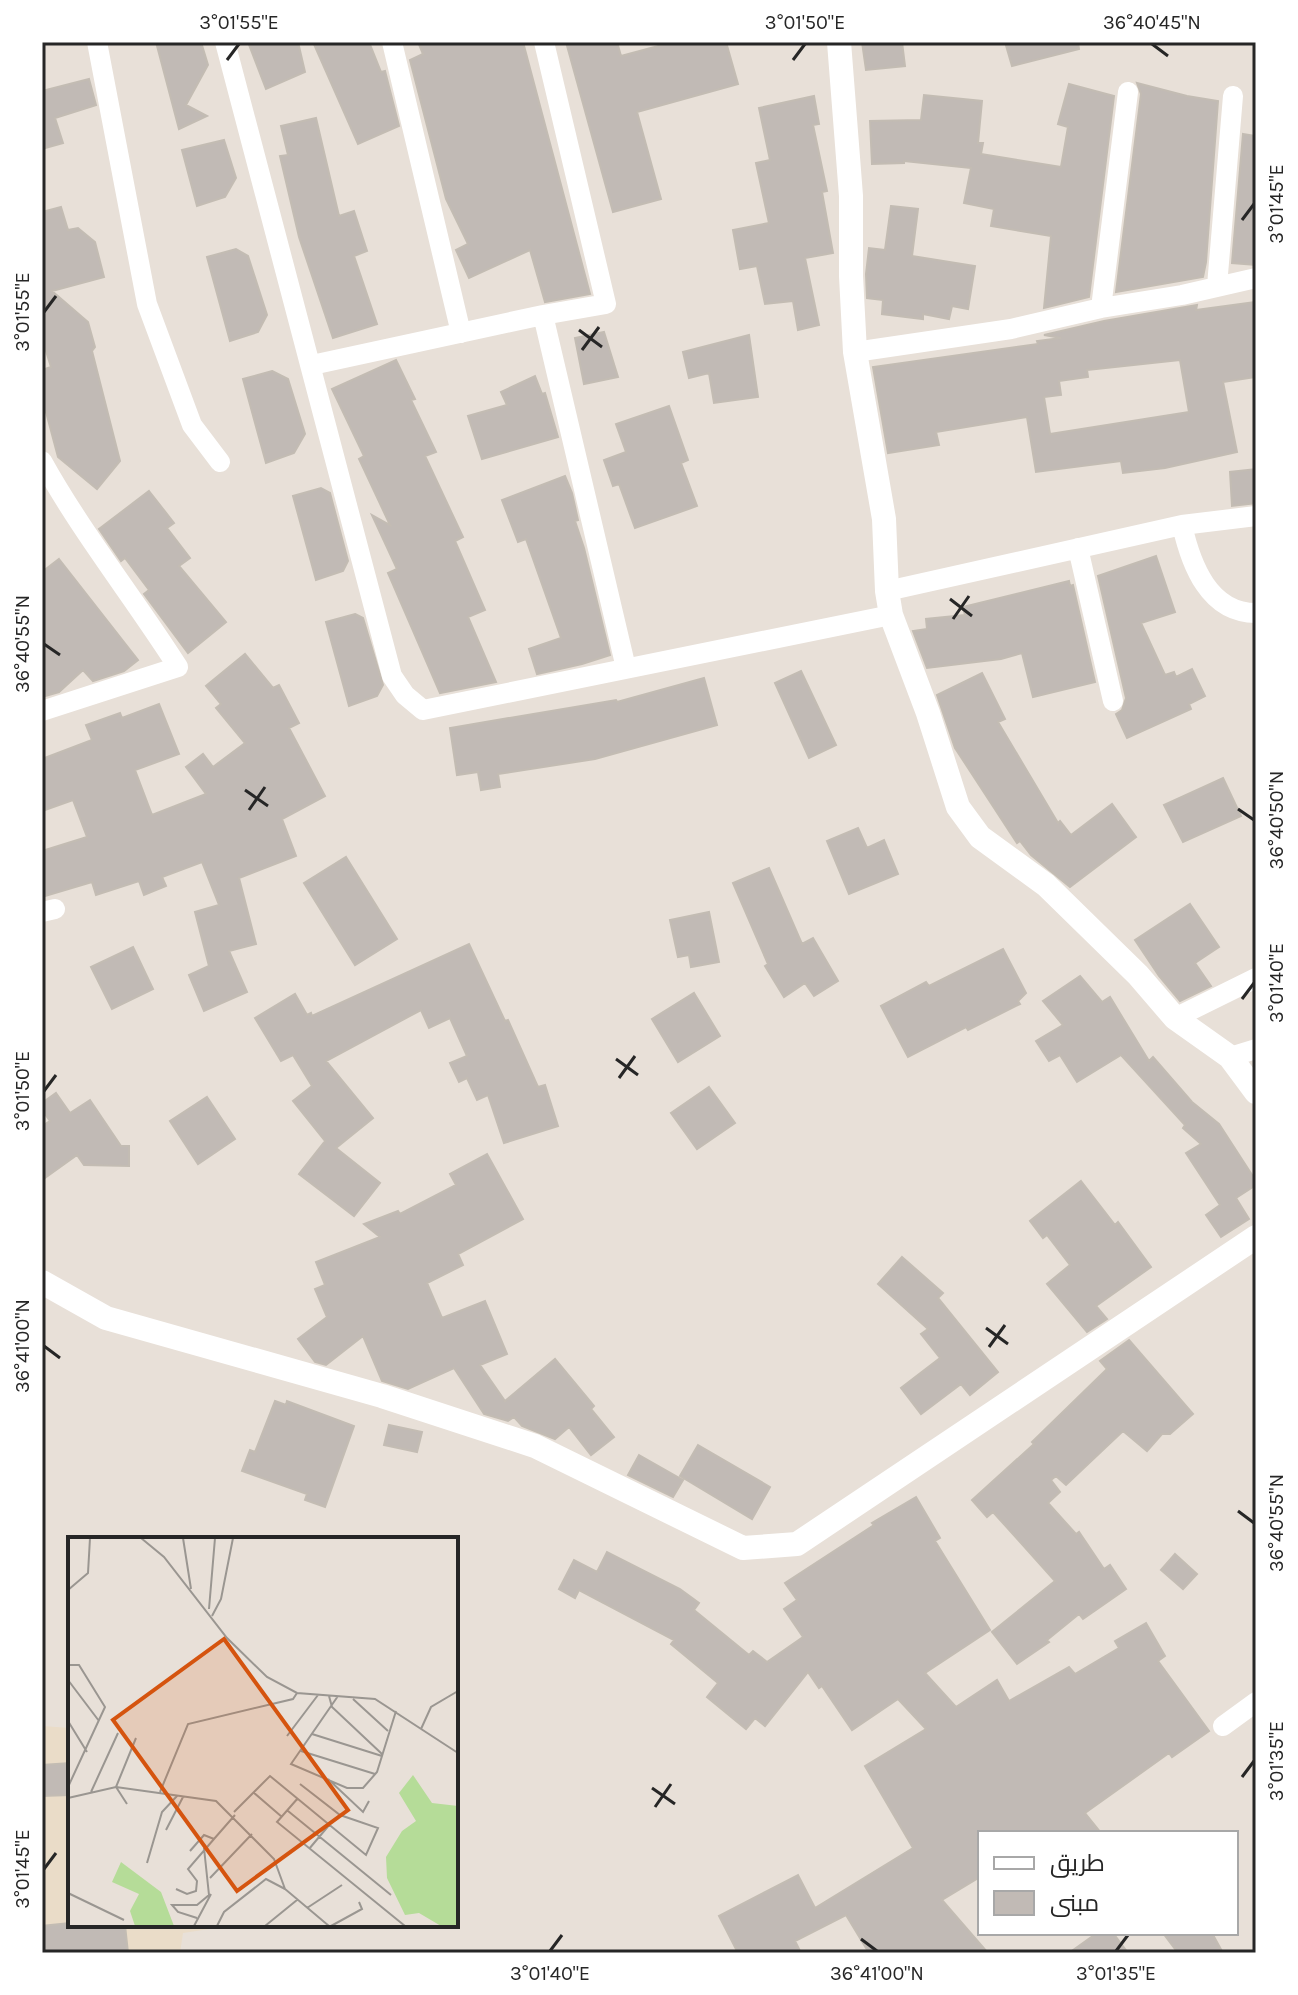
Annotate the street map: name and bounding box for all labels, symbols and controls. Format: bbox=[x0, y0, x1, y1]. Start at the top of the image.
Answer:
text: 3°01'55"E bbox=[199, 11, 279, 34]
text: 3°01'50"E bbox=[765, 11, 845, 34]
text: 36°40'45"N bbox=[1103, 11, 1201, 34]
text: 3°01'45"E bbox=[1265, 164, 1288, 244]
text: 3°01'55"E bbox=[11, 272, 34, 352]
text: 36°40'55"N bbox=[11, 595, 34, 693]
text: 36°40'50"N bbox=[1265, 771, 1288, 869]
text: 3°01'40"E bbox=[1265, 943, 1288, 1023]
text: 3°01'50"E bbox=[11, 1051, 34, 1131]
text: 36°41'00"N bbox=[11, 1299, 34, 1393]
text: 36°40'55"N bbox=[1265, 1474, 1288, 1572]
inset map bbox=[68, 1537, 458, 1927]
text: 3°01'35"E bbox=[1265, 1721, 1288, 1801]
text: 3°01'45"E bbox=[11, 1829, 34, 1909]
legend bbox=[978, 1831, 1238, 1935]
text: طريق bbox=[1050, 1849, 1105, 1878]
text: مبنى bbox=[1050, 1889, 1099, 1917]
text: 3°01'40"E bbox=[510, 1962, 590, 1985]
text: 36°41'00"N bbox=[830, 1962, 924, 1985]
text: 3°01'35"E bbox=[1076, 1962, 1156, 1985]

